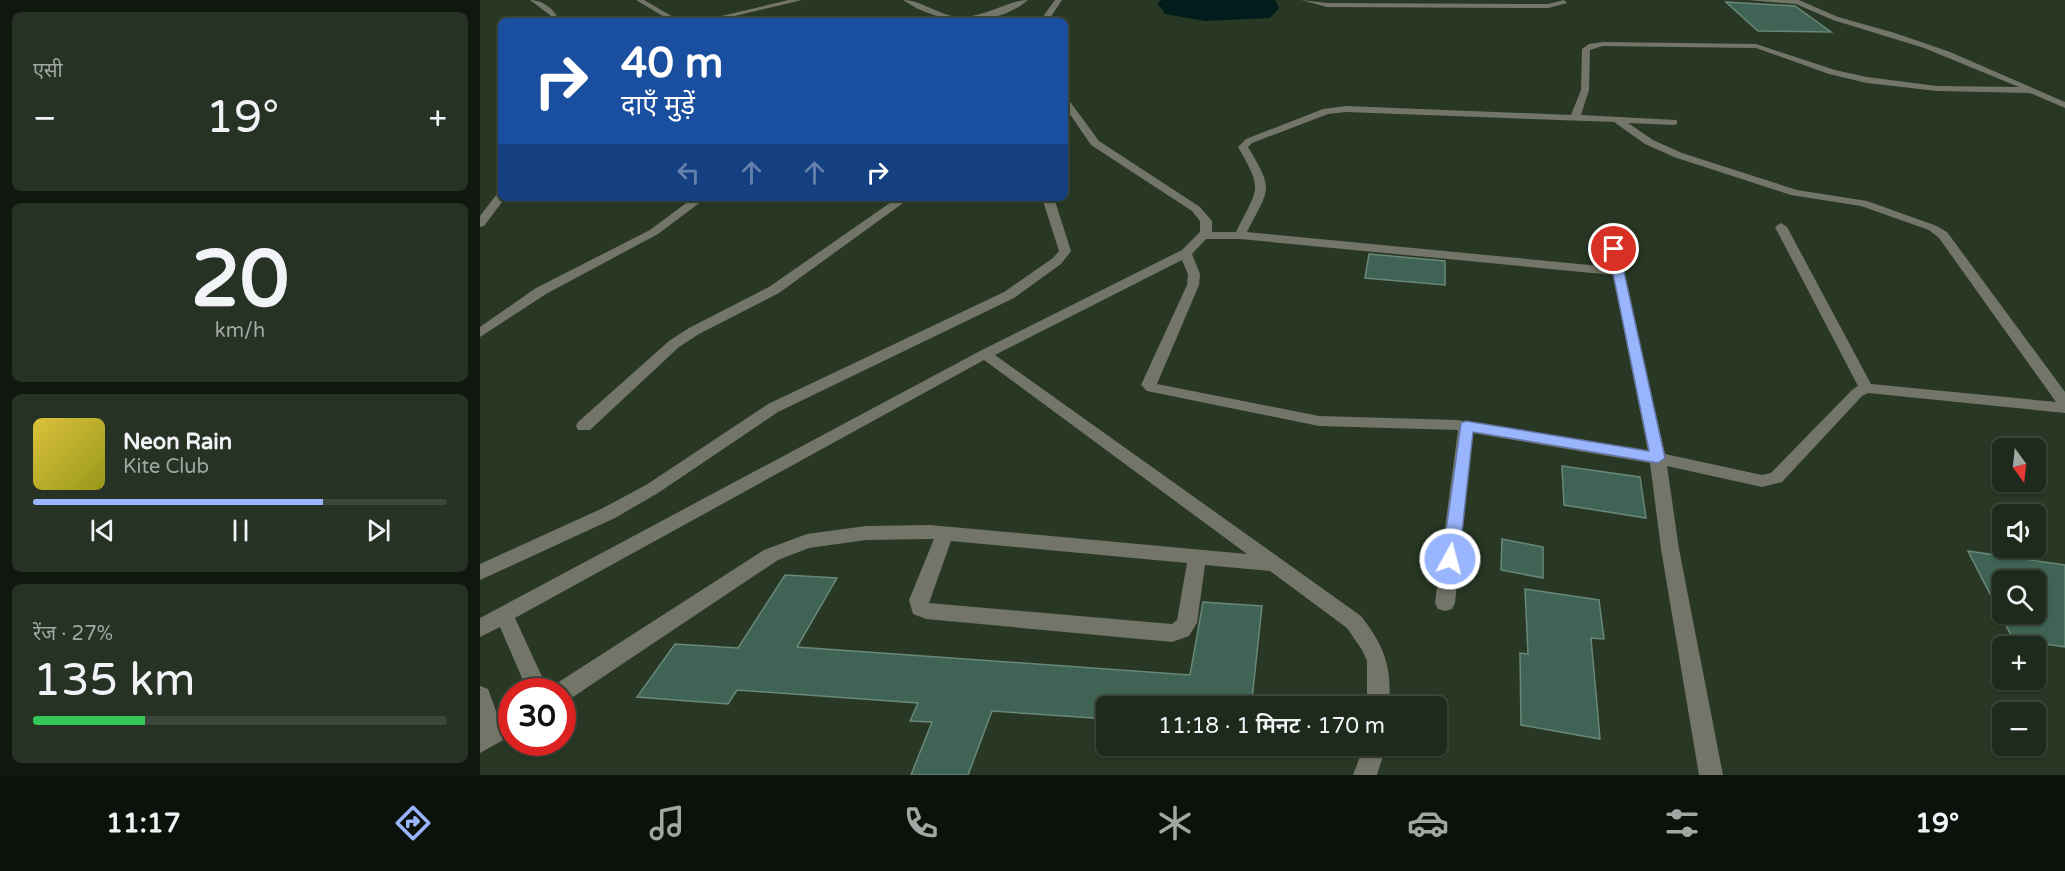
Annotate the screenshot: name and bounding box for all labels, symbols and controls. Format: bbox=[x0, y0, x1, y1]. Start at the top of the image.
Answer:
text: 40 m bbox=[621, 38, 723, 89]
icon: right bbox=[522, 42, 600, 120]
text: एसी bbox=[33, 59, 63, 83]
text: दाएँ मुड़ें bbox=[621, 89, 695, 122]
text: 19° bbox=[206, 91, 279, 145]
text: − bbox=[33, 99, 57, 138]
text: + bbox=[428, 99, 447, 138]
icon: left bbox=[672, 156, 705, 189]
icon: ahead bbox=[735, 156, 768, 189]
icon: ahead bbox=[798, 156, 831, 189]
icon: right bbox=[861, 156, 894, 189]
pin bbox=[1588, 223, 1639, 274]
icon: arrive bbox=[1597, 232, 1630, 265]
text: 20 bbox=[191, 233, 289, 327]
text: km/h bbox=[215, 319, 265, 343]
text: Neon Rain bbox=[123, 429, 232, 455]
north arrow bbox=[1992, 438, 2046, 492]
map controls bbox=[1992, 438, 2046, 756]
text: Kite Club bbox=[123, 455, 209, 479]
button: sound bbox=[1992, 504, 2046, 558]
icon: previous bbox=[86, 514, 119, 547]
icon: pause bbox=[224, 514, 257, 547]
icon: next bbox=[362, 514, 395, 547]
position arrow bbox=[1418, 527, 1482, 591]
button: search bbox=[1992, 570, 2046, 624]
text: रेंज · 27% bbox=[33, 622, 113, 646]
button: + bbox=[1992, 636, 2046, 690]
text: 135 km bbox=[33, 654, 195, 708]
speed limit sign: 30 bbox=[498, 678, 576, 756]
button: − bbox=[1992, 702, 2046, 756]
text: 11:18 · 1 मिनट · 170 m bbox=[1158, 713, 1385, 739]
icon: directions bbox=[392, 802, 434, 844]
icon: music bbox=[646, 802, 688, 844]
icon: phone bbox=[900, 802, 942, 844]
icon: climate bbox=[1154, 802, 1196, 844]
icon: car bbox=[1407, 802, 1449, 844]
icon: filters bbox=[1661, 802, 1703, 844]
text: 11:17 bbox=[106, 807, 181, 840]
text: 19° bbox=[1915, 807, 1959, 840]

